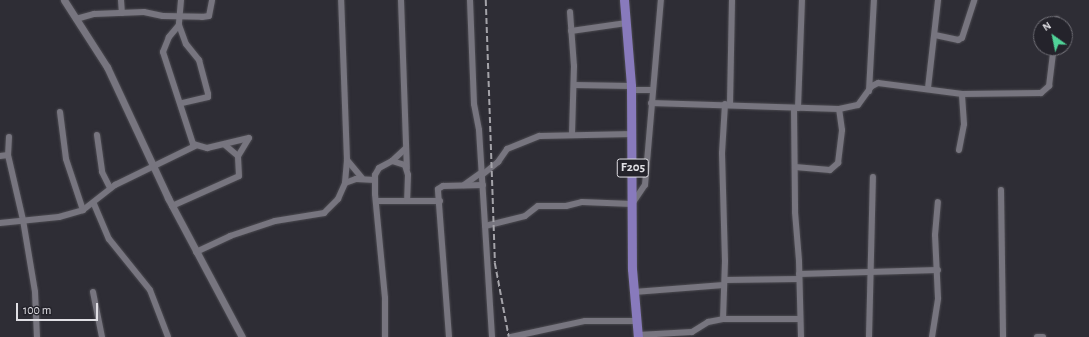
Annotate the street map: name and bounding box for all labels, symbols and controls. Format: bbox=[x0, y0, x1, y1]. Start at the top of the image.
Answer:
north arrow bbox=[1033, 16, 1073, 56]
text: N bbox=[1041, 20, 1053, 33]
road number: F205 bbox=[616, 157, 650, 179]
scale bar bbox=[18, 295, 100, 321]
text: 100 m bbox=[23, 304, 51, 316]

